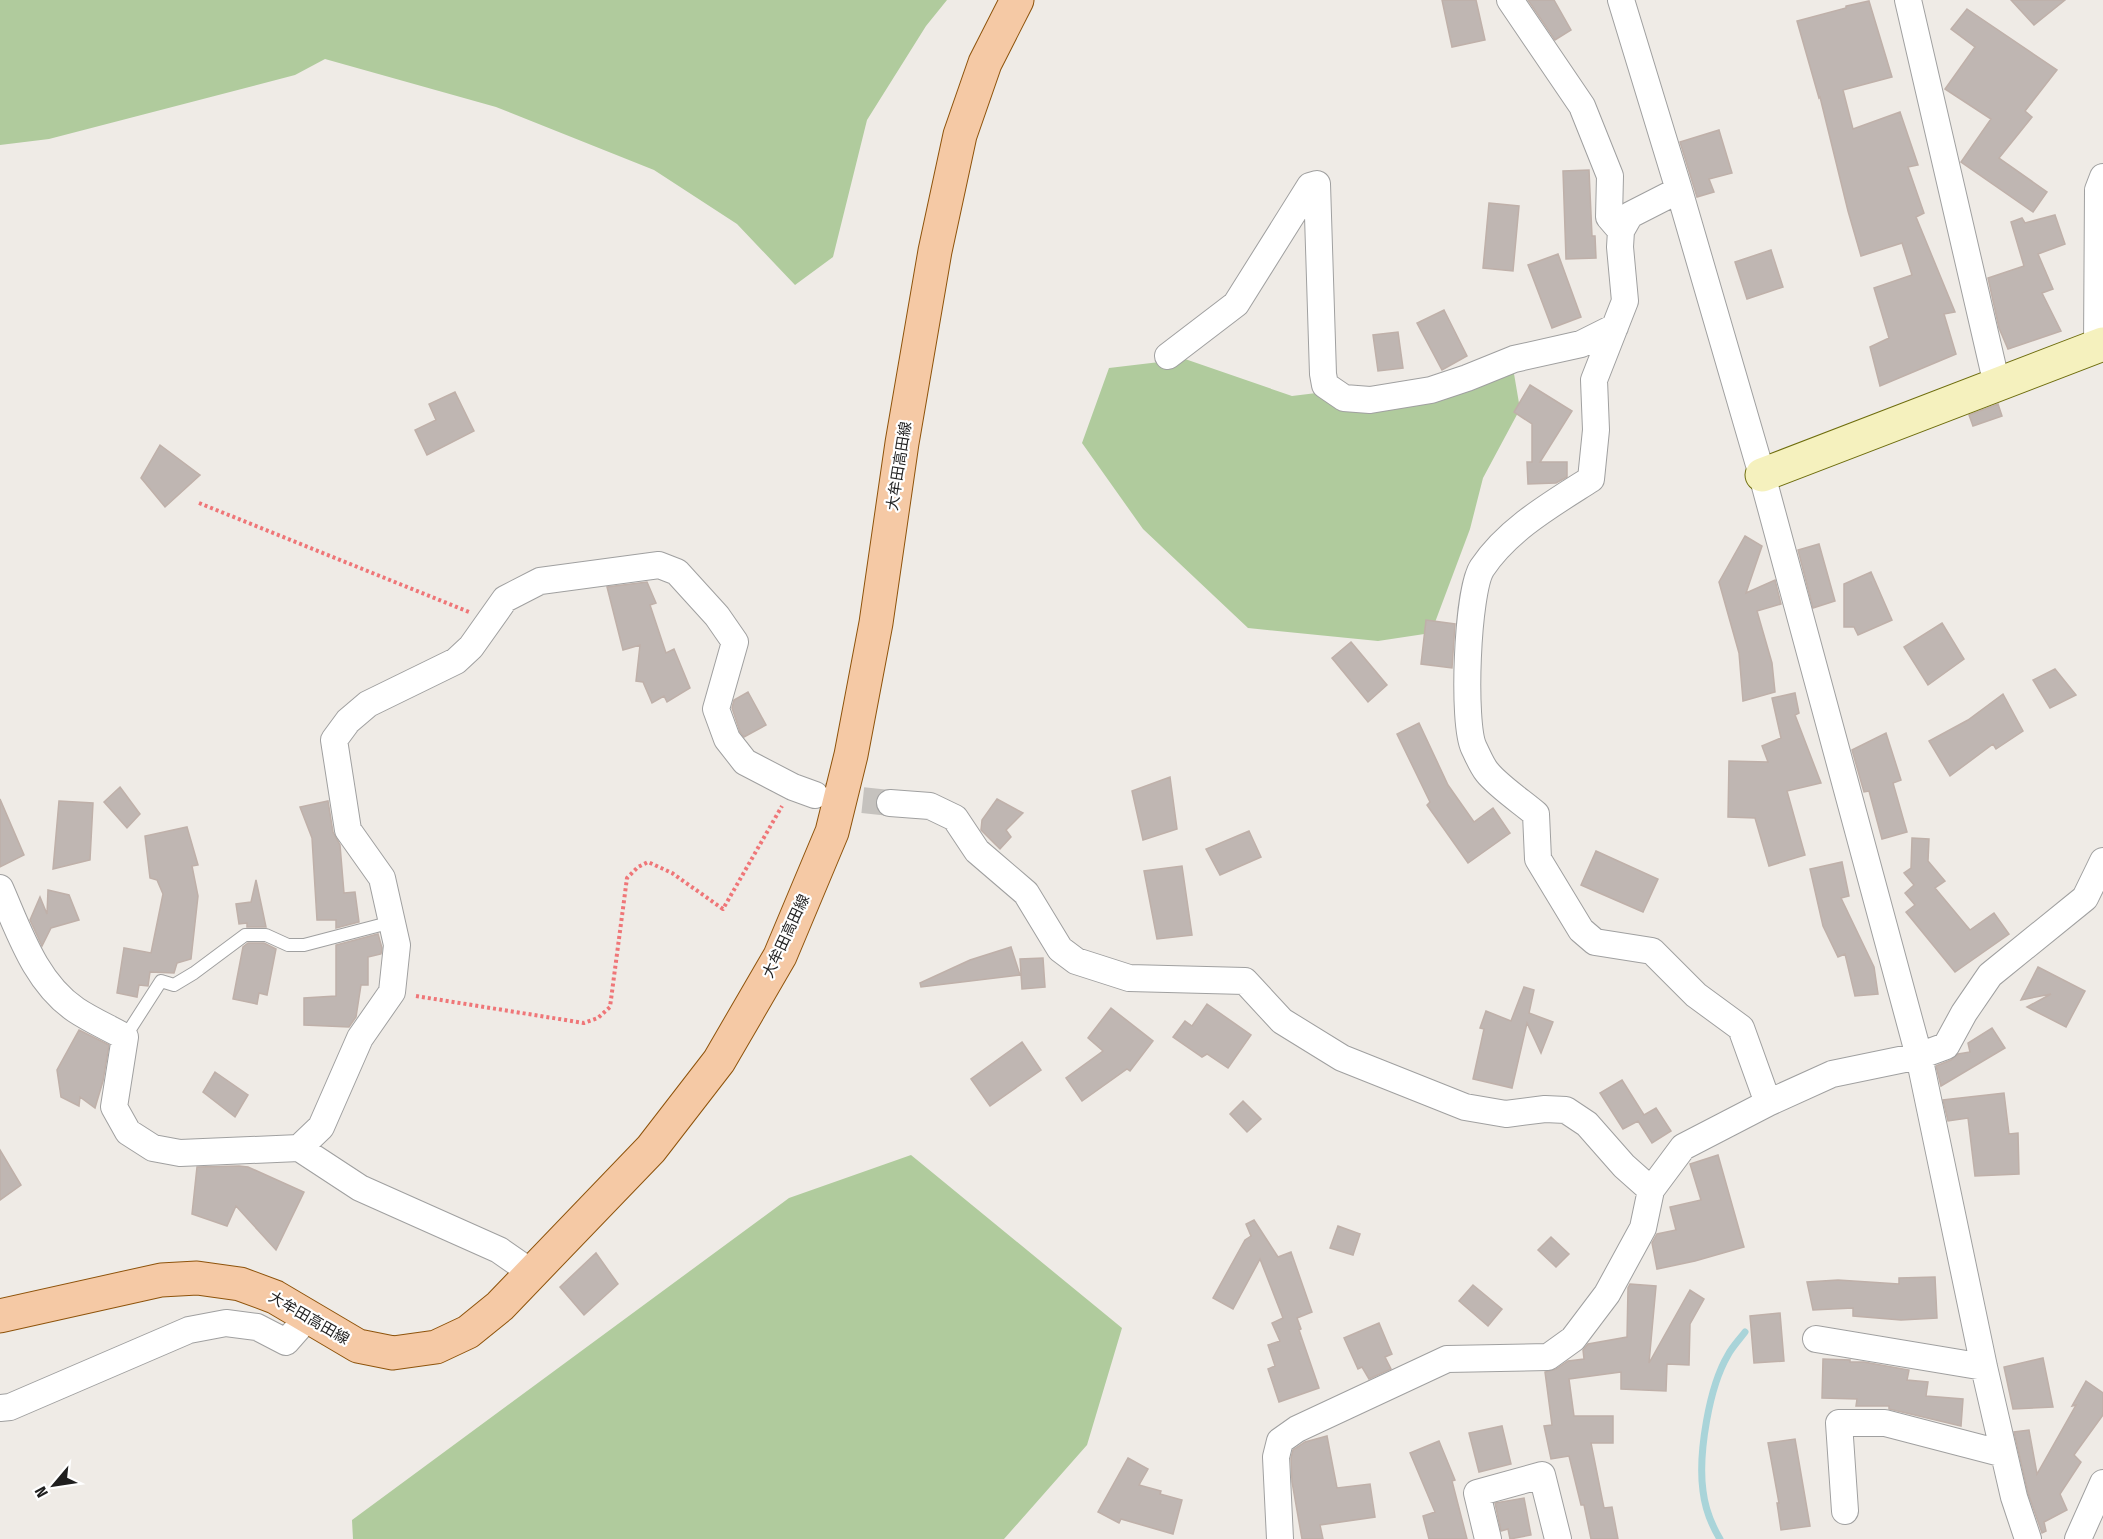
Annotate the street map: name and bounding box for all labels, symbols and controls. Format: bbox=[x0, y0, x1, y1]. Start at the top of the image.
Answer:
street label: 大牟田高田線 bbox=[883, 420, 915, 512]
street label: 大牟田高田線 bbox=[759, 891, 813, 981]
street label: 大牟田高田線 bbox=[266, 1288, 352, 1348]
north arrow bbox=[24, 1455, 84, 1515]
text: N bbox=[31, 1483, 52, 1501]

